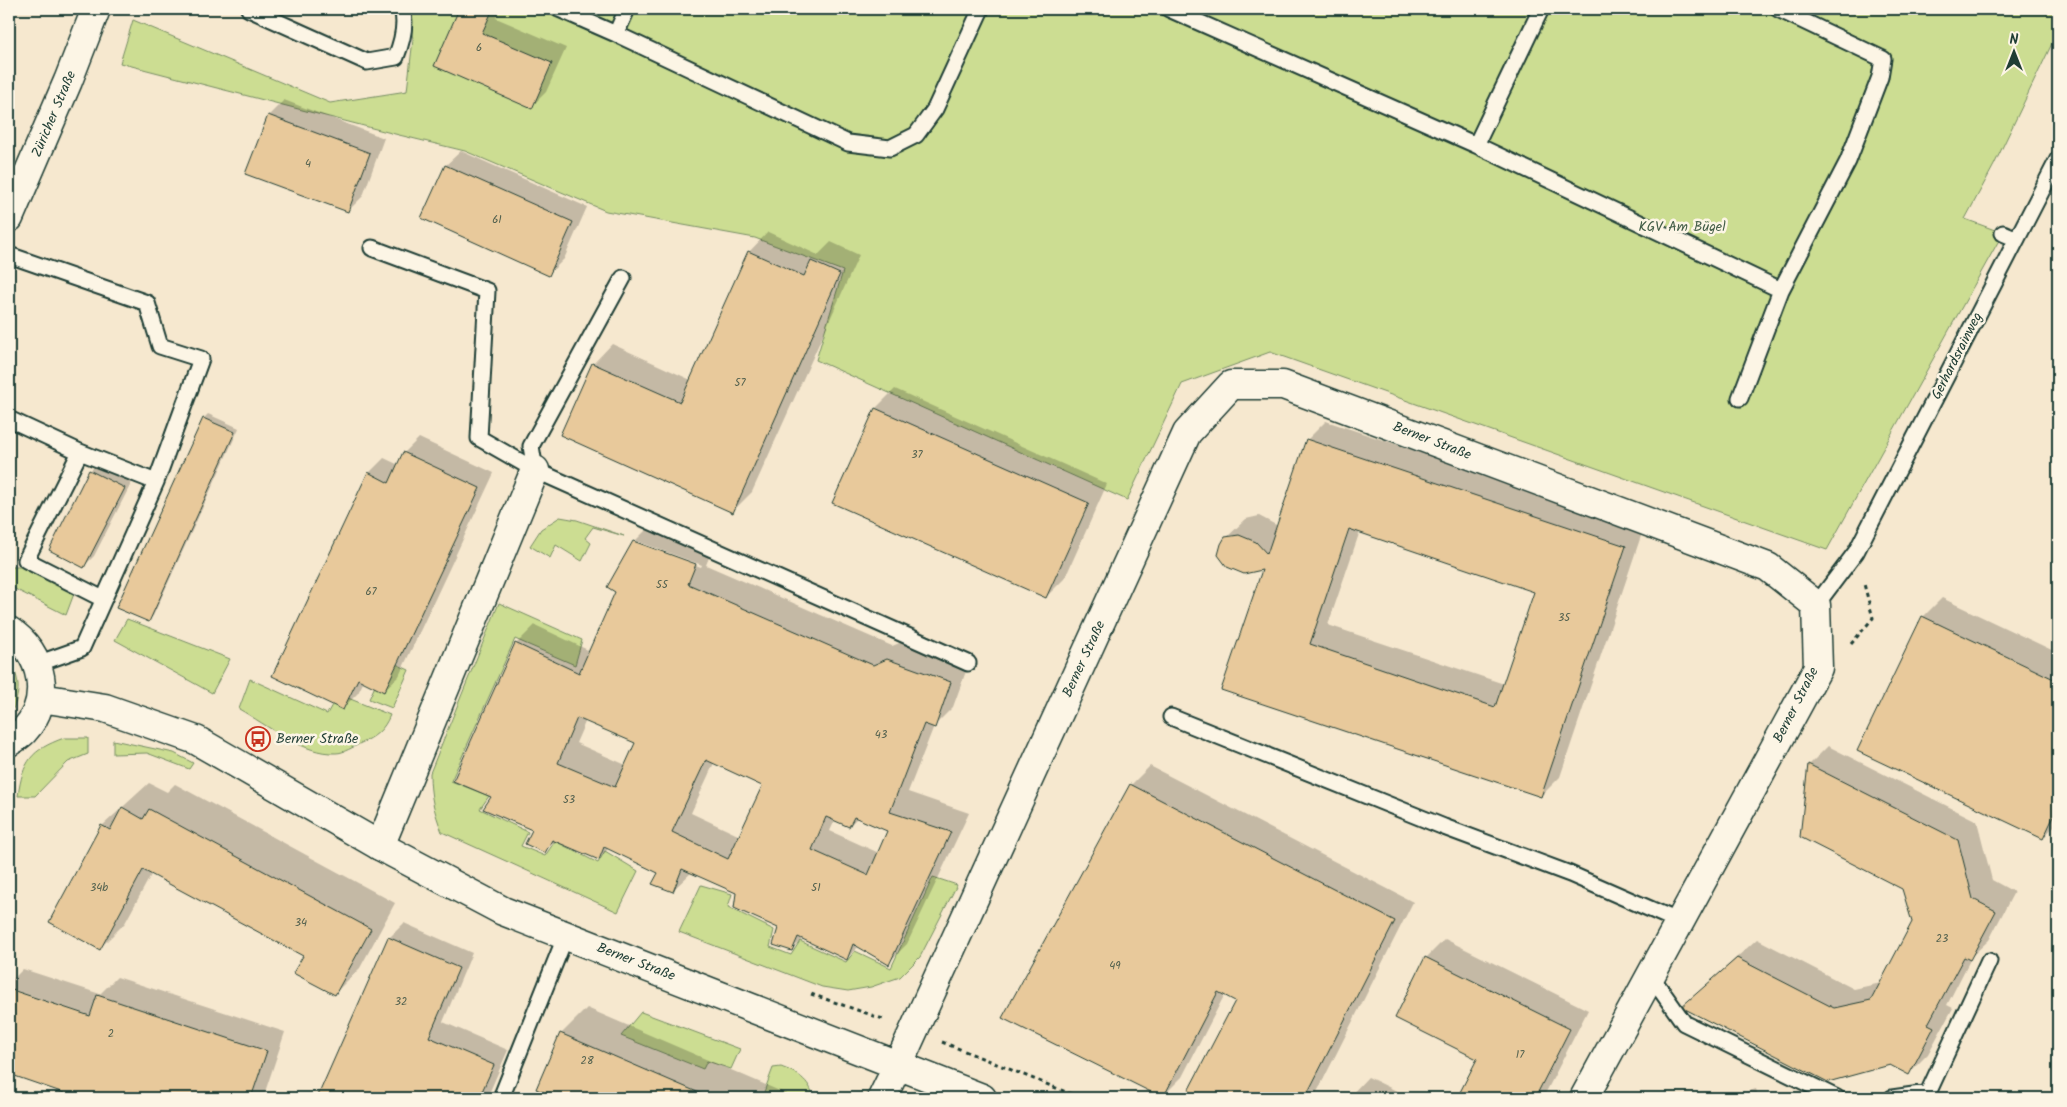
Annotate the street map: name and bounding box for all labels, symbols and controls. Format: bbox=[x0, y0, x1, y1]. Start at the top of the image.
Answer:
north arrow bbox=[1990, 28, 2040, 78]
text: N bbox=[2010, 29, 2019, 51]
house number: 6 bbox=[476, 39, 482, 57]
street label: Züricher Straße bbox=[26, 67, 82, 161]
house number: 4 bbox=[305, 155, 311, 173]
house number: 61 bbox=[492, 211, 502, 229]
park label: KGV Am Bügel bbox=[1638, 216, 1726, 238]
street label: Gerhardsrainweg bbox=[1926, 308, 1988, 404]
house number: 57 bbox=[735, 374, 746, 392]
street label: Berner Straße bbox=[1390, 416, 1475, 466]
house number: 37 bbox=[911, 446, 924, 464]
house number: 55 bbox=[656, 576, 669, 594]
house number: 67 bbox=[365, 583, 378, 601]
house number: 35 bbox=[1558, 609, 1571, 627]
street label: Berner Straße bbox=[1057, 616, 1112, 701]
street label: Berner Straße bbox=[1767, 663, 1825, 747]
bus stop icon: Berner Straße bbox=[245, 726, 271, 752]
house number: 43 bbox=[875, 726, 887, 744]
place label: Berner Straße bbox=[276, 728, 359, 750]
house number: 53 bbox=[563, 791, 575, 809]
house number: 34b bbox=[90, 879, 108, 897]
house number: 51 bbox=[811, 879, 821, 897]
house number: 34 bbox=[295, 914, 307, 932]
house number: 23 bbox=[1936, 930, 1948, 948]
street label: Berner Straße bbox=[594, 937, 679, 987]
house number: 49 bbox=[1109, 957, 1121, 975]
house number: 32 bbox=[395, 993, 407, 1011]
house number: 2 bbox=[108, 1025, 114, 1043]
house number: 17 bbox=[1516, 1046, 1525, 1064]
house number: 28 bbox=[580, 1052, 594, 1070]

